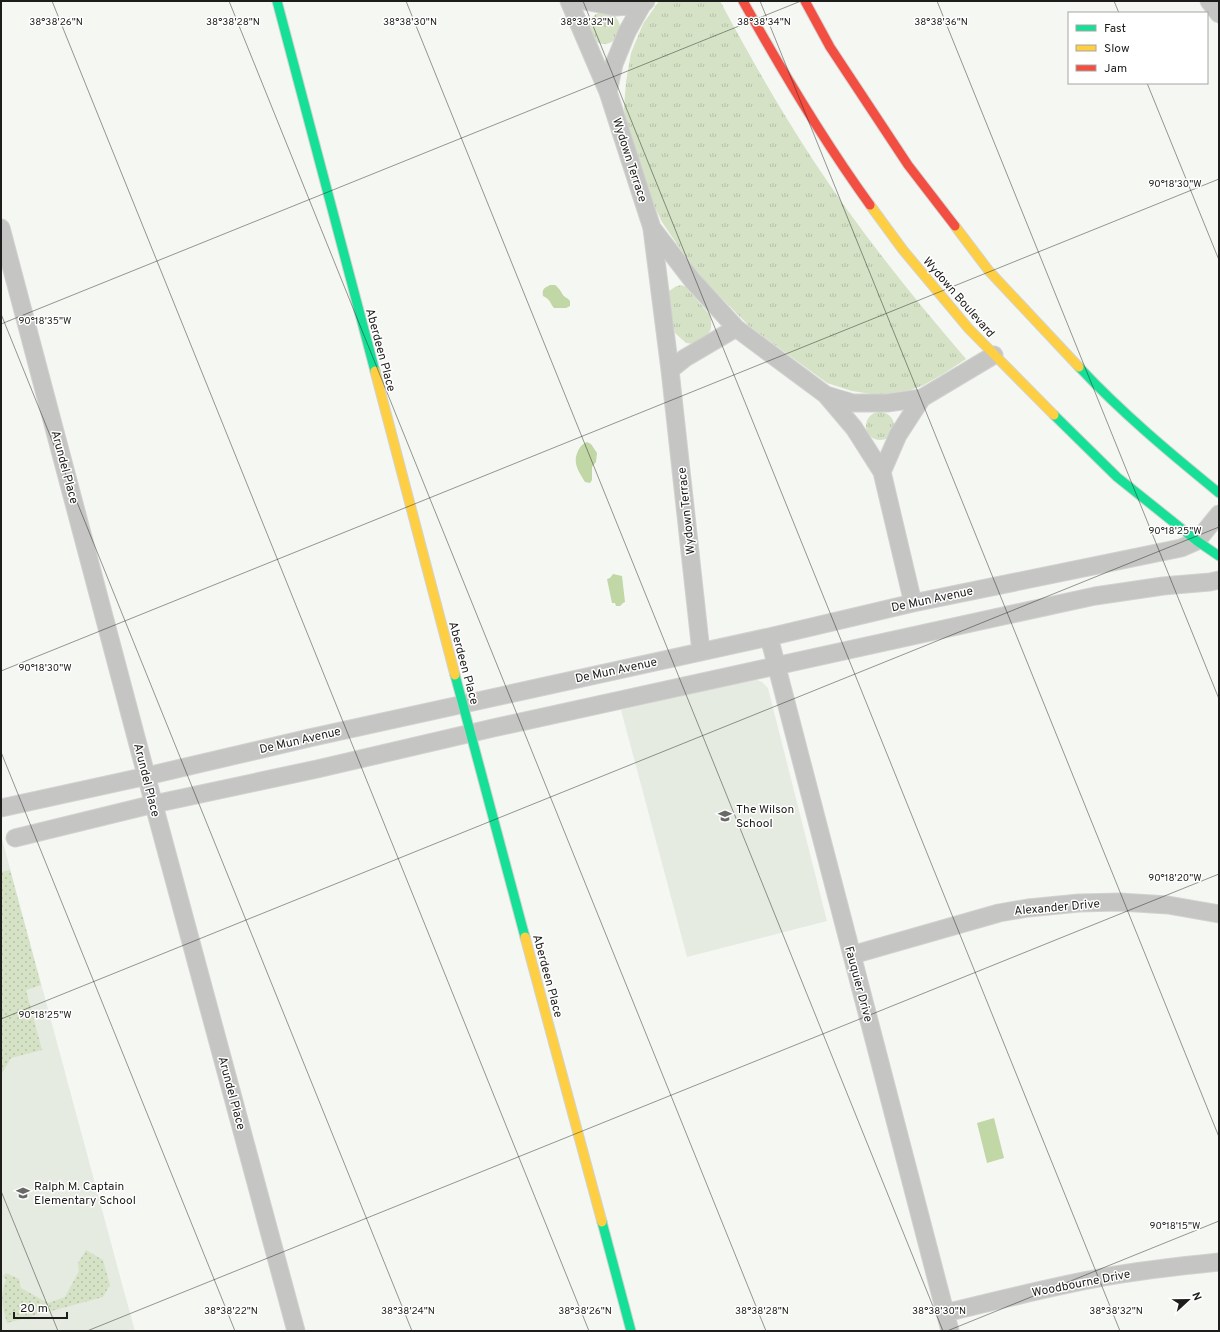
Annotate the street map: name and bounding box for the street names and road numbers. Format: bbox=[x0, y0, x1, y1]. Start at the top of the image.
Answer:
street label: Wydown Terrace bbox=[608, 116, 650, 205]
street label: Wydown Boulevard bbox=[919, 254, 998, 341]
street label: Aberdeen Place bbox=[361, 307, 399, 394]
street label: Arundel Place bbox=[47, 429, 82, 506]
street label: Wydown Terrace bbox=[674, 466, 700, 555]
street label: De Mun Avenue bbox=[890, 584, 974, 616]
street label: Aberdeen Place bbox=[444, 620, 482, 707]
street label: De Mun Avenue bbox=[574, 655, 658, 687]
street label: De Mun Avenue bbox=[258, 724, 342, 758]
street label: Arundel Place bbox=[129, 742, 163, 819]
street label: Alexander Drive bbox=[1014, 896, 1101, 920]
street label: Aberdeen Place bbox=[528, 933, 566, 1020]
street label: Fauquier Drive bbox=[840, 945, 876, 1024]
street label: Arundel Place bbox=[214, 1055, 249, 1132]
street label: Woodbourne Drive bbox=[1031, 1267, 1132, 1301]

